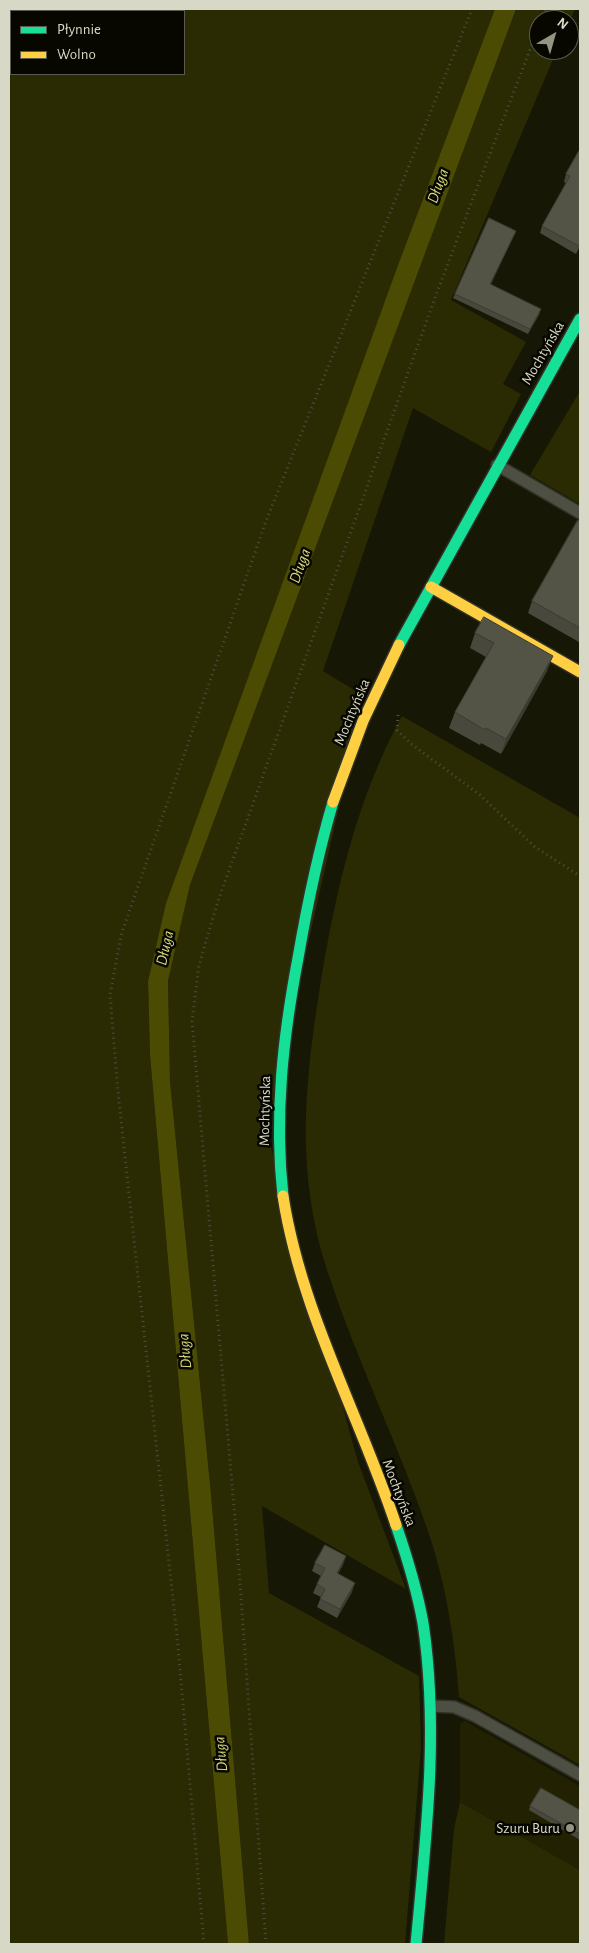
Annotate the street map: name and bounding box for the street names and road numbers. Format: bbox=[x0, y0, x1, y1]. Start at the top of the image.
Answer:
street label: Mochtyńska bbox=[518, 318, 568, 388]
street label: Mochtyńska bbox=[330, 676, 374, 748]
street label: Mochtyńska bbox=[255, 1076, 275, 1146]
street label: Mochtyńska bbox=[378, 1457, 420, 1529]

